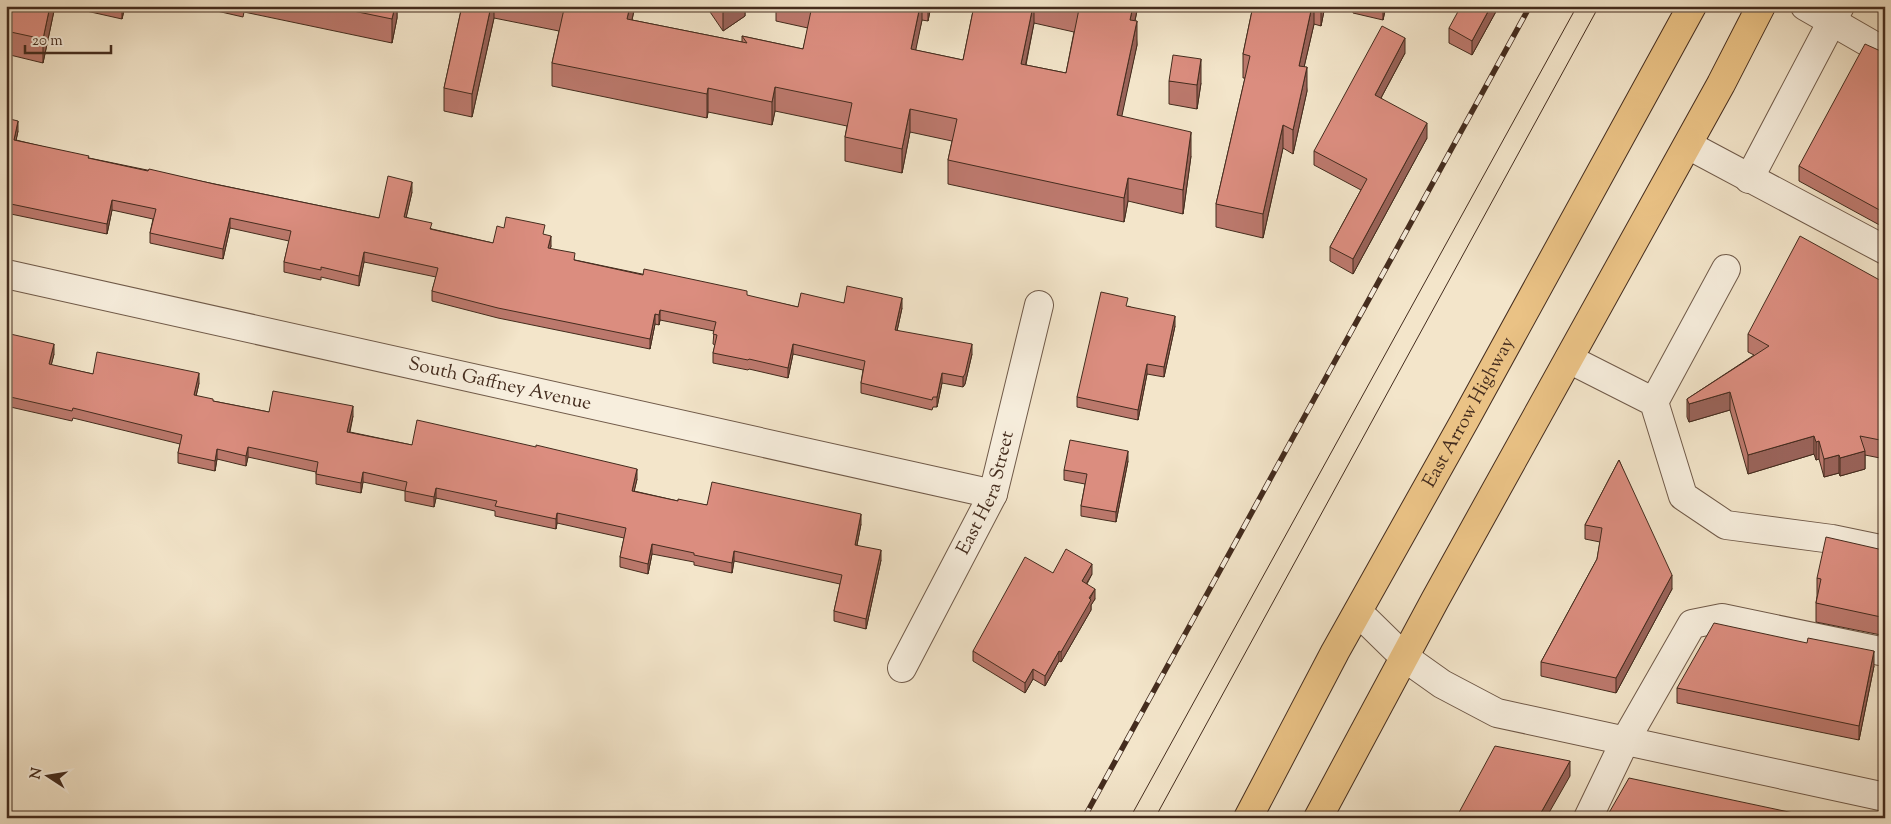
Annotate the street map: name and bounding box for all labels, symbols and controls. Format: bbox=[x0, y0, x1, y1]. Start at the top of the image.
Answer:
scale bar bbox=[25, 22, 111, 54]
text: 20 m bbox=[32, 31, 63, 52]
street label: East Arrow Highway bbox=[1416, 332, 1522, 493]
street label: South Gaffney Avenue bbox=[406, 351, 594, 418]
street label: East Hera Street bbox=[950, 428, 1021, 560]
north arrow bbox=[22, 752, 72, 802]
text: N bbox=[26, 766, 48, 781]

